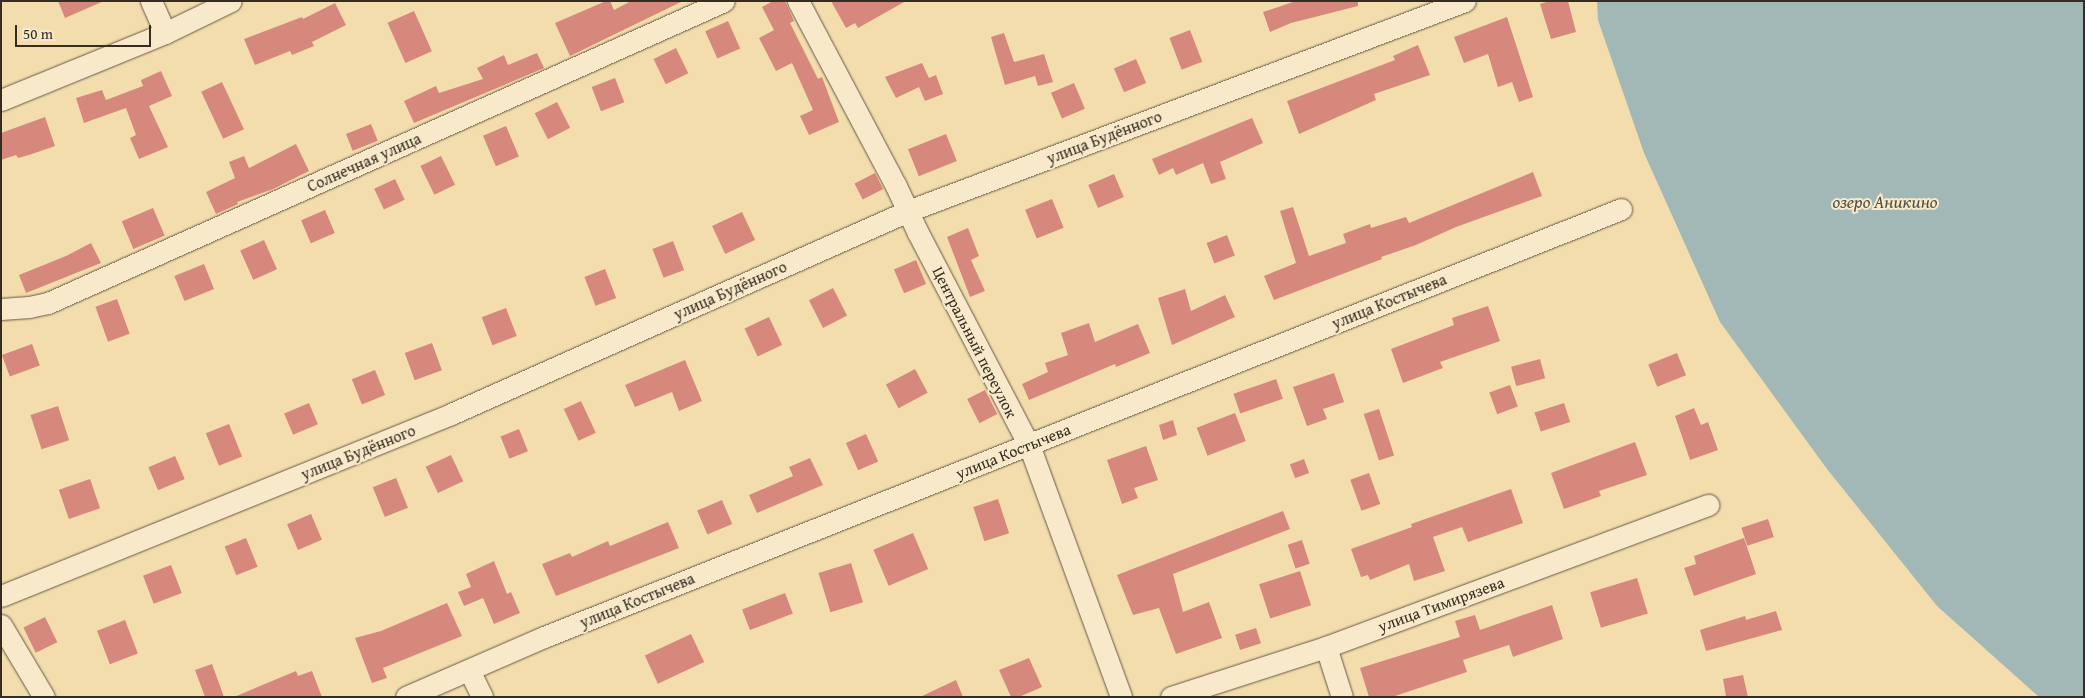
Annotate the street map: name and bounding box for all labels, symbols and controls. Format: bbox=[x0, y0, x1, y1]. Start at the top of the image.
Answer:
scale bar bbox=[18, 15, 154, 47]
text: 50 m bbox=[23, 23, 53, 44]
street label: улица Будённого bbox=[1044, 106, 1164, 168]
street label: Солнечная улица bbox=[304, 128, 424, 196]
water label: озеро Аникино bbox=[1832, 191, 1938, 213]
street label: улица Будённого bbox=[670, 256, 790, 324]
street label: Центральный переулок bbox=[929, 263, 1021, 421]
street label: улица Костычева bbox=[1329, 269, 1449, 333]
street label: улица Костычева bbox=[953, 419, 1073, 483]
street label: улица Будённого bbox=[298, 420, 418, 484]
street label: улица Костычева bbox=[577, 568, 697, 632]
street label: улица Тимирязева bbox=[1375, 572, 1507, 636]

